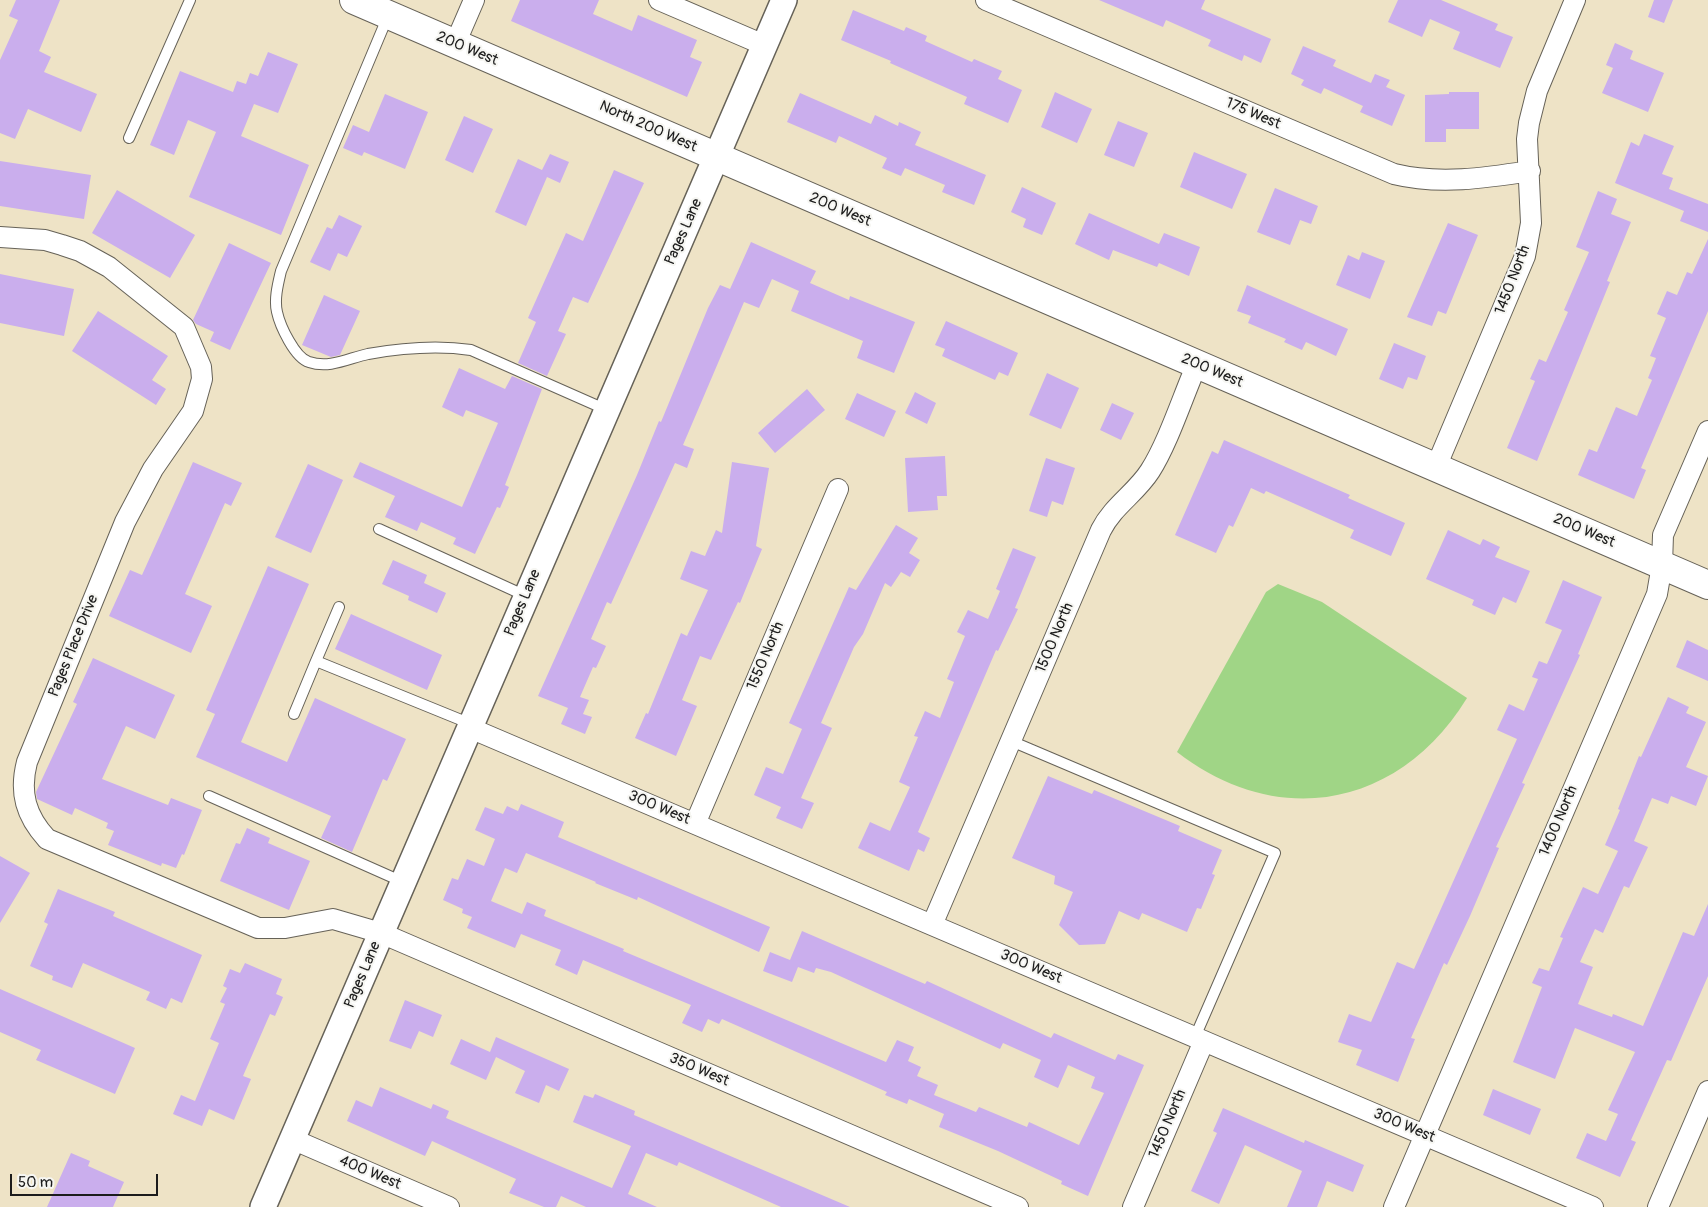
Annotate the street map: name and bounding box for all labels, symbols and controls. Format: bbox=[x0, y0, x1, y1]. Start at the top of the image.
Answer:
street label: 200 West bbox=[434, 28, 500, 70]
street label: 175 West bbox=[1223, 94, 1283, 134]
street label: North 200 West bbox=[596, 97, 700, 157]
street label: 200 West bbox=[807, 189, 873, 231]
street label: Pages Lane bbox=[661, 196, 707, 268]
street label: 1450 North bbox=[1492, 243, 1534, 317]
street label: 200 West bbox=[1179, 350, 1245, 392]
street label: 200 West bbox=[1551, 510, 1617, 552]
street label: Pages Lane bbox=[501, 567, 545, 639]
street label: Pages Place Drive bbox=[45, 592, 103, 700]
street label: 1500 North bbox=[1032, 600, 1078, 676]
street label: 1550 North bbox=[744, 619, 788, 693]
street label: 1400 North bbox=[1536, 783, 1582, 859]
street label: 300 West bbox=[626, 787, 692, 829]
street label: Pages Lane bbox=[341, 939, 385, 1011]
street label: 300 West bbox=[998, 946, 1064, 988]
street label: 350 West bbox=[667, 1049, 731, 1091]
street label: 1450 North bbox=[1145, 1087, 1191, 1161]
street label: 300 West bbox=[1371, 1105, 1437, 1147]
street label: 400 West bbox=[336, 1152, 404, 1194]
scale bar bbox=[12, 1164, 160, 1196]
text: 50 m bbox=[18, 1173, 53, 1192]

